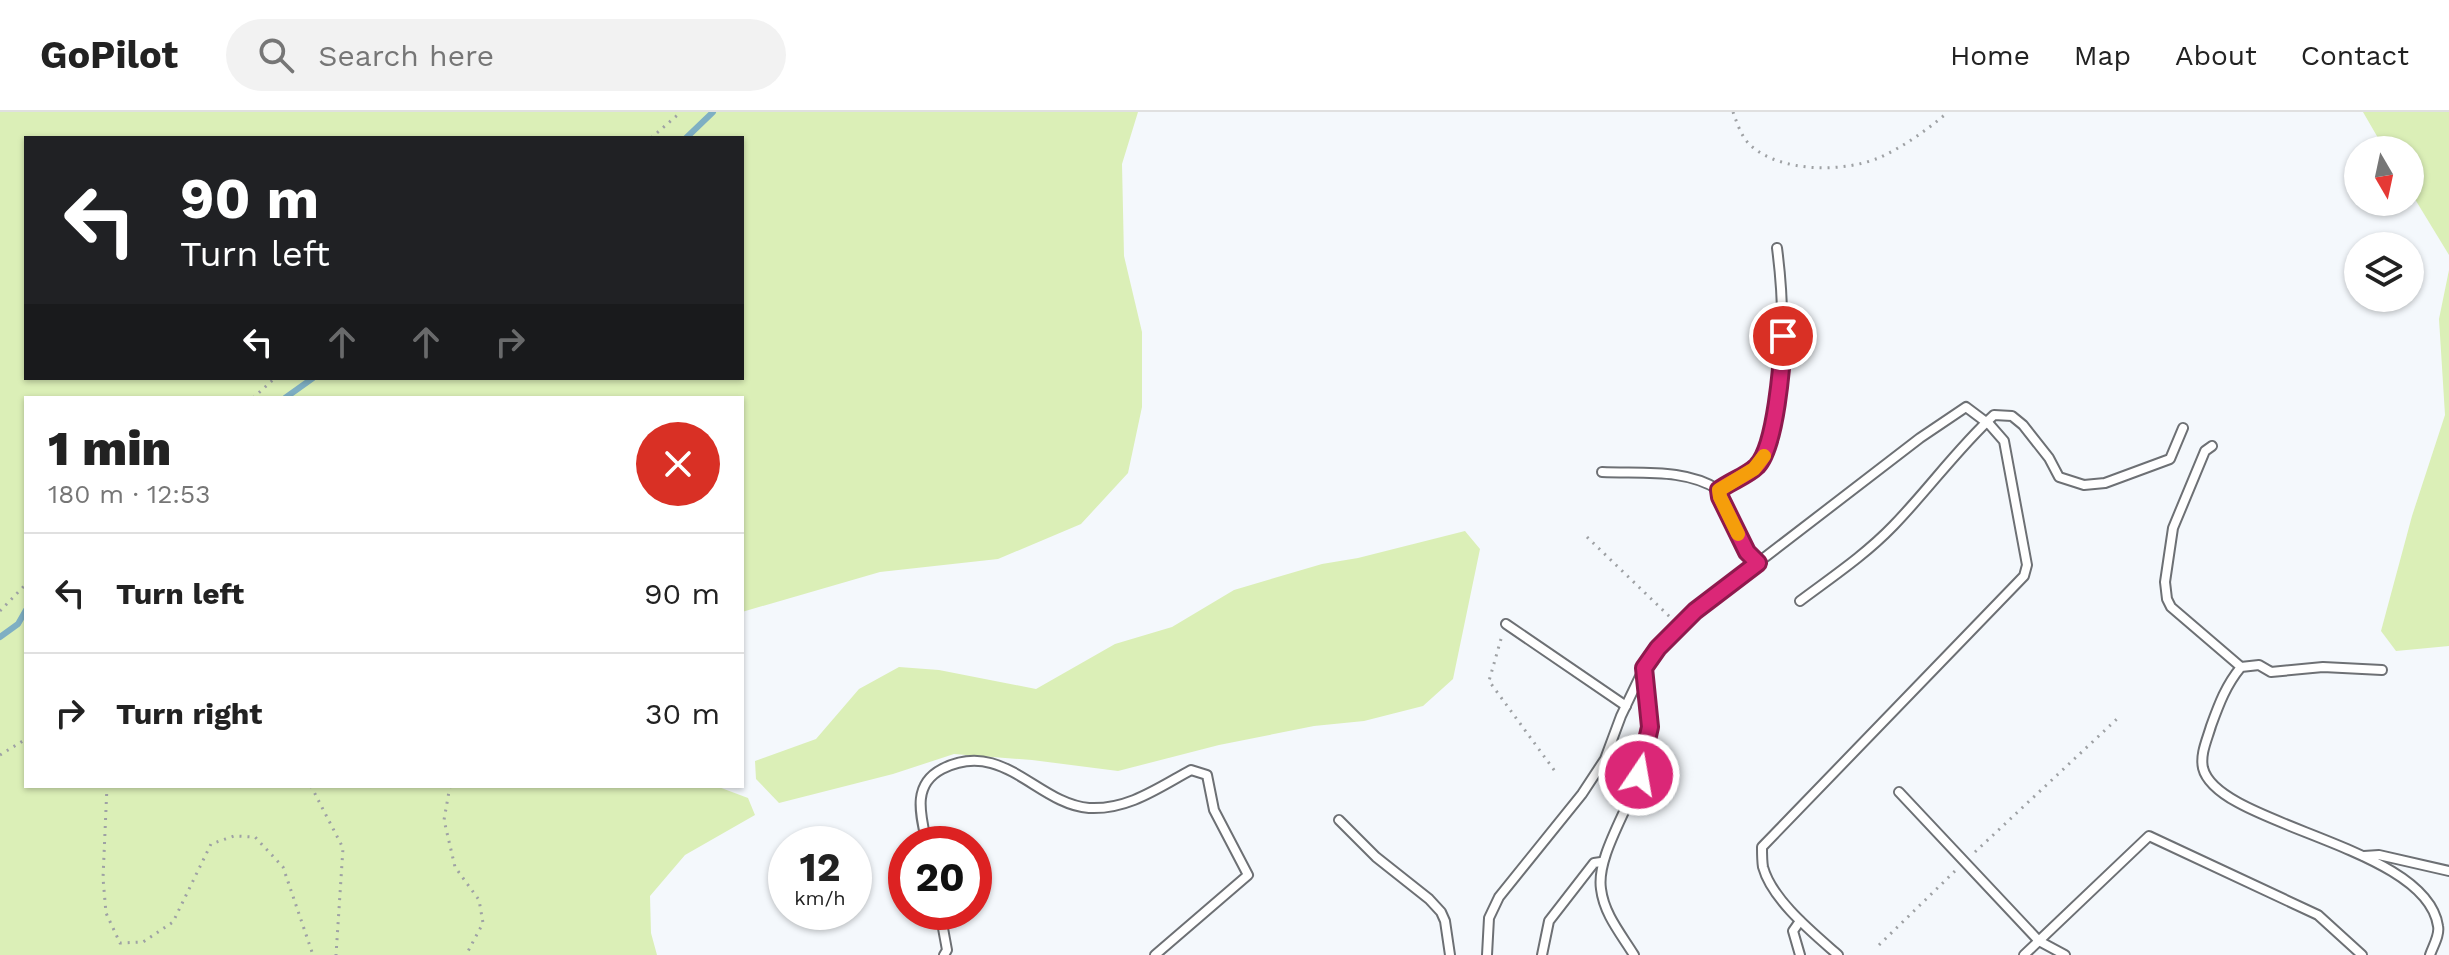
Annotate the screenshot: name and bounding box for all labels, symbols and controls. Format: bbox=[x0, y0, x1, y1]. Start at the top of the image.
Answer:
search box bbox=[226, 19, 786, 91]
text: GoPilot bbox=[40, 33, 178, 77]
icon: search bbox=[254, 33, 298, 77]
text: Search here bbox=[318, 38, 494, 73]
text: Home bbox=[1950, 39, 2030, 72]
text: Map bbox=[2074, 39, 2131, 72]
text: About bbox=[2175, 39, 2257, 72]
text: Contact bbox=[2301, 39, 2409, 72]
north arrow bbox=[2344, 136, 2424, 216]
map controls bbox=[2344, 136, 2424, 312]
text: 90 m bbox=[180, 166, 319, 232]
icon: left bbox=[48, 168, 152, 272]
button: layers bbox=[2344, 232, 2424, 312]
text: Turn left bbox=[180, 233, 330, 275]
pin bbox=[1749, 302, 1817, 370]
icon: arrive bbox=[1761, 314, 1805, 358]
icon: left bbox=[236, 320, 280, 364]
icon: ahead bbox=[320, 320, 364, 364]
icon: ahead bbox=[404, 320, 448, 364]
icon: right bbox=[488, 320, 532, 364]
text: 1 min bbox=[48, 420, 171, 477]
button: close bbox=[636, 422, 720, 506]
text: 180 m · 12:53 bbox=[48, 479, 210, 509]
icon: left bbox=[48, 571, 92, 615]
text: Turn left bbox=[116, 576, 244, 611]
text: 90 m bbox=[644, 576, 720, 611]
icon: right bbox=[48, 691, 92, 735]
text: Turn right bbox=[116, 696, 262, 731]
text: 30 m bbox=[645, 696, 720, 731]
position arrow bbox=[1597, 733, 1681, 817]
speed limit sign: 20 bbox=[888, 826, 992, 930]
text: 12 bbox=[799, 844, 841, 891]
text: km/h bbox=[794, 886, 846, 910]

